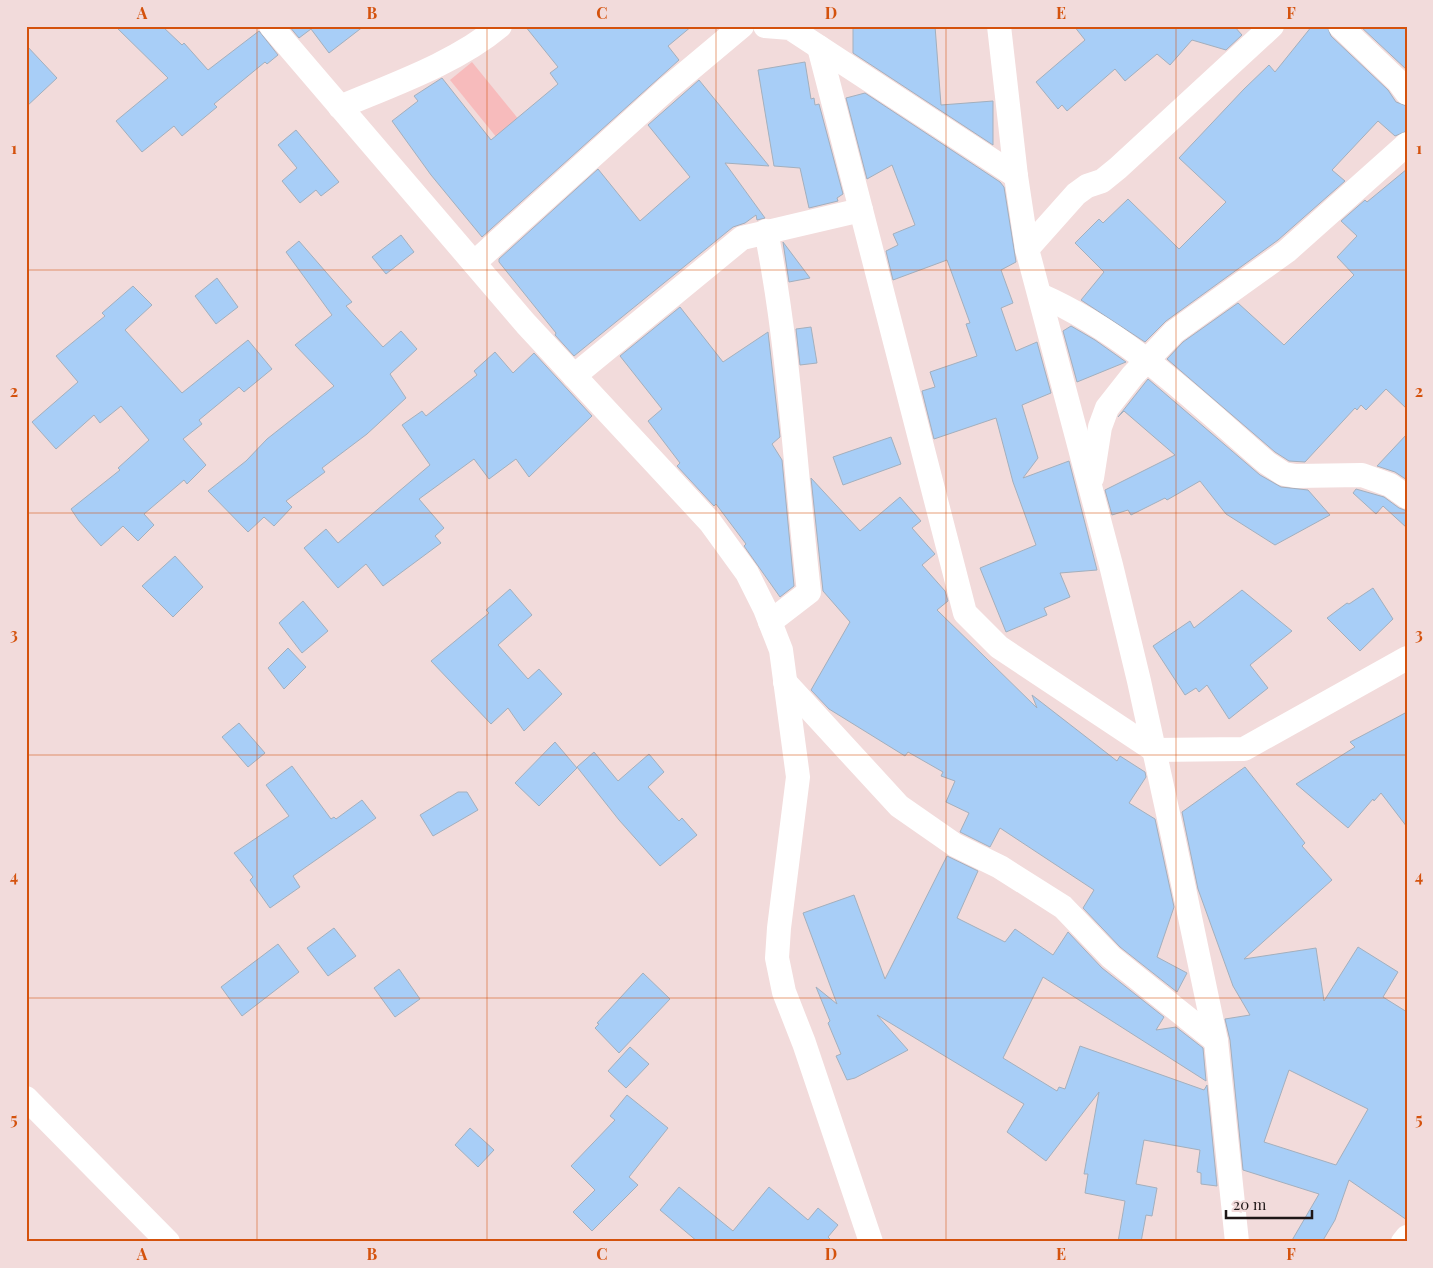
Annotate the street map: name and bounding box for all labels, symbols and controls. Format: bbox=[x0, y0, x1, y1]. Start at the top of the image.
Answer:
text: A bbox=[136, 2, 148, 23]
text: B bbox=[367, 2, 378, 23]
text: C bbox=[596, 2, 608, 23]
text: D bbox=[825, 2, 837, 23]
text: E bbox=[1056, 2, 1066, 23]
text: F bbox=[1286, 2, 1296, 23]
text: 1 bbox=[11, 137, 17, 158]
text: 1 bbox=[1416, 137, 1422, 158]
text: 2 bbox=[10, 380, 18, 401]
text: 2 bbox=[1415, 380, 1423, 401]
text: 3 bbox=[10, 623, 18, 644]
text: 3 bbox=[1415, 623, 1423, 644]
text: 4 bbox=[10, 865, 18, 886]
text: 4 bbox=[1415, 865, 1423, 886]
text: 5 bbox=[10, 1108, 18, 1129]
text: 5 bbox=[1415, 1108, 1423, 1129]
scale bar bbox=[1226, 1188, 1312, 1220]
text: 20 m bbox=[1233, 1194, 1267, 1214]
text: A bbox=[136, 1243, 148, 1264]
text: B bbox=[367, 1243, 378, 1264]
text: C bbox=[596, 1243, 608, 1264]
text: D bbox=[825, 1243, 837, 1264]
text: E bbox=[1056, 1243, 1066, 1264]
text: F bbox=[1286, 1243, 1296, 1264]

